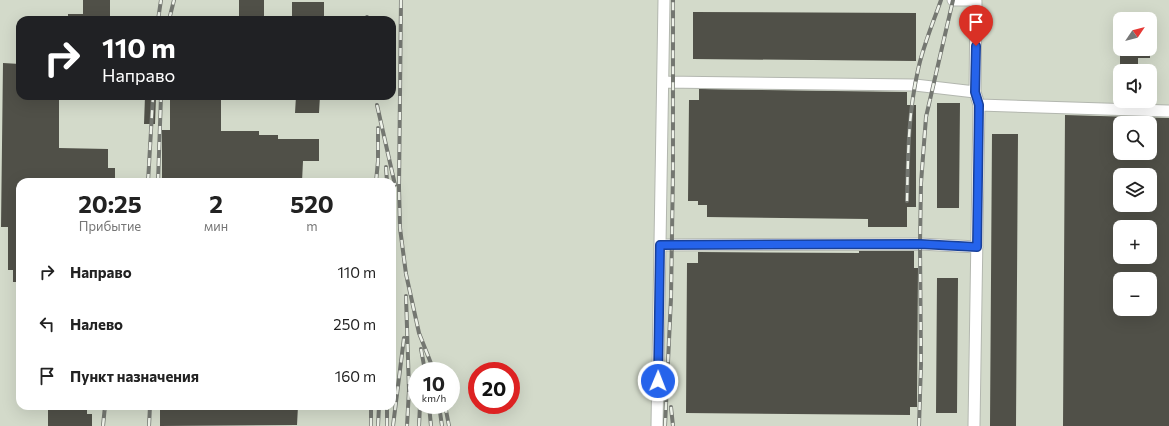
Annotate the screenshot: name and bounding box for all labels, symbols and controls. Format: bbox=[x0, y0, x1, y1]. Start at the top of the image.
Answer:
pin bbox=[959, 5, 993, 46]
icon: arrive bbox=[965, 11, 987, 33]
north arrow bbox=[1113, 12, 1157, 56]
map controls bbox=[1113, 12, 1157, 316]
text: 110 m bbox=[102, 30, 176, 64]
icon: right bbox=[36, 32, 88, 84]
text: Направо bbox=[102, 64, 175, 86]
button: sound bbox=[1113, 64, 1157, 108]
button: search bbox=[1113, 116, 1157, 160]
button: layers bbox=[1113, 168, 1157, 212]
text: 20:25 bbox=[78, 189, 142, 218]
text: 2 bbox=[209, 189, 223, 218]
text: 520 bbox=[290, 189, 334, 218]
text: Прибытие bbox=[79, 218, 141, 234]
text: мин bbox=[204, 218, 228, 234]
text: m bbox=[306, 218, 318, 234]
button: + bbox=[1113, 220, 1157, 264]
icon: right bbox=[36, 261, 58, 283]
text: Направо bbox=[70, 263, 132, 281]
text: 110 m bbox=[337, 263, 376, 281]
button: − bbox=[1113, 272, 1157, 316]
icon: left bbox=[36, 313, 58, 335]
text: Налево bbox=[70, 315, 123, 333]
text: 250 m bbox=[333, 315, 376, 333]
position arrow bbox=[637, 360, 679, 402]
speed limit sign: 20 bbox=[468, 362, 520, 414]
icon: arrive bbox=[36, 365, 58, 387]
text: Пункт назначения bbox=[70, 367, 199, 385]
text: 160 m bbox=[335, 367, 376, 385]
text: 10 bbox=[423, 371, 445, 395]
text: km/h bbox=[422, 392, 446, 404]

